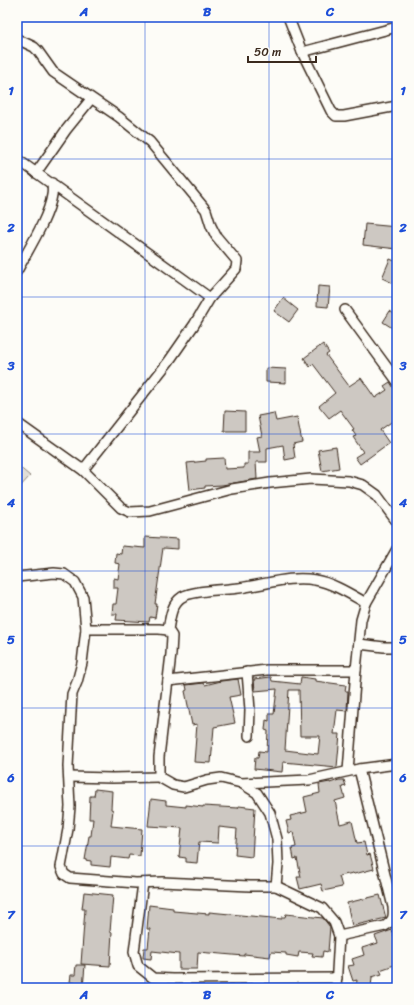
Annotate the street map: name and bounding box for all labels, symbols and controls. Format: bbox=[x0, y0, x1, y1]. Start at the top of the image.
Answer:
text: A bbox=[79, 0, 88, 23]
text: B bbox=[203, 0, 212, 23]
text: C bbox=[325, 0, 335, 23]
scale bar bbox=[248, 38, 316, 64]
text: 50 m bbox=[254, 41, 281, 63]
text: 1 bbox=[8, 79, 14, 102]
text: 1 bbox=[400, 79, 406, 102]
text: 2 bbox=[6, 216, 15, 239]
text: 2 bbox=[398, 216, 407, 239]
text: 3 bbox=[6, 354, 15, 377]
text: 3 bbox=[398, 354, 407, 377]
text: 4 bbox=[6, 491, 16, 514]
text: 4 bbox=[398, 491, 408, 514]
text: 5 bbox=[7, 628, 15, 651]
text: 5 bbox=[399, 628, 407, 651]
text: 6 bbox=[6, 766, 15, 789]
text: 6 bbox=[398, 766, 407, 789]
text: 7 bbox=[7, 903, 16, 926]
text: 7 bbox=[399, 903, 408, 926]
text: A bbox=[79, 983, 88, 1005]
text: B bbox=[203, 983, 212, 1005]
text: C bbox=[325, 983, 335, 1005]

